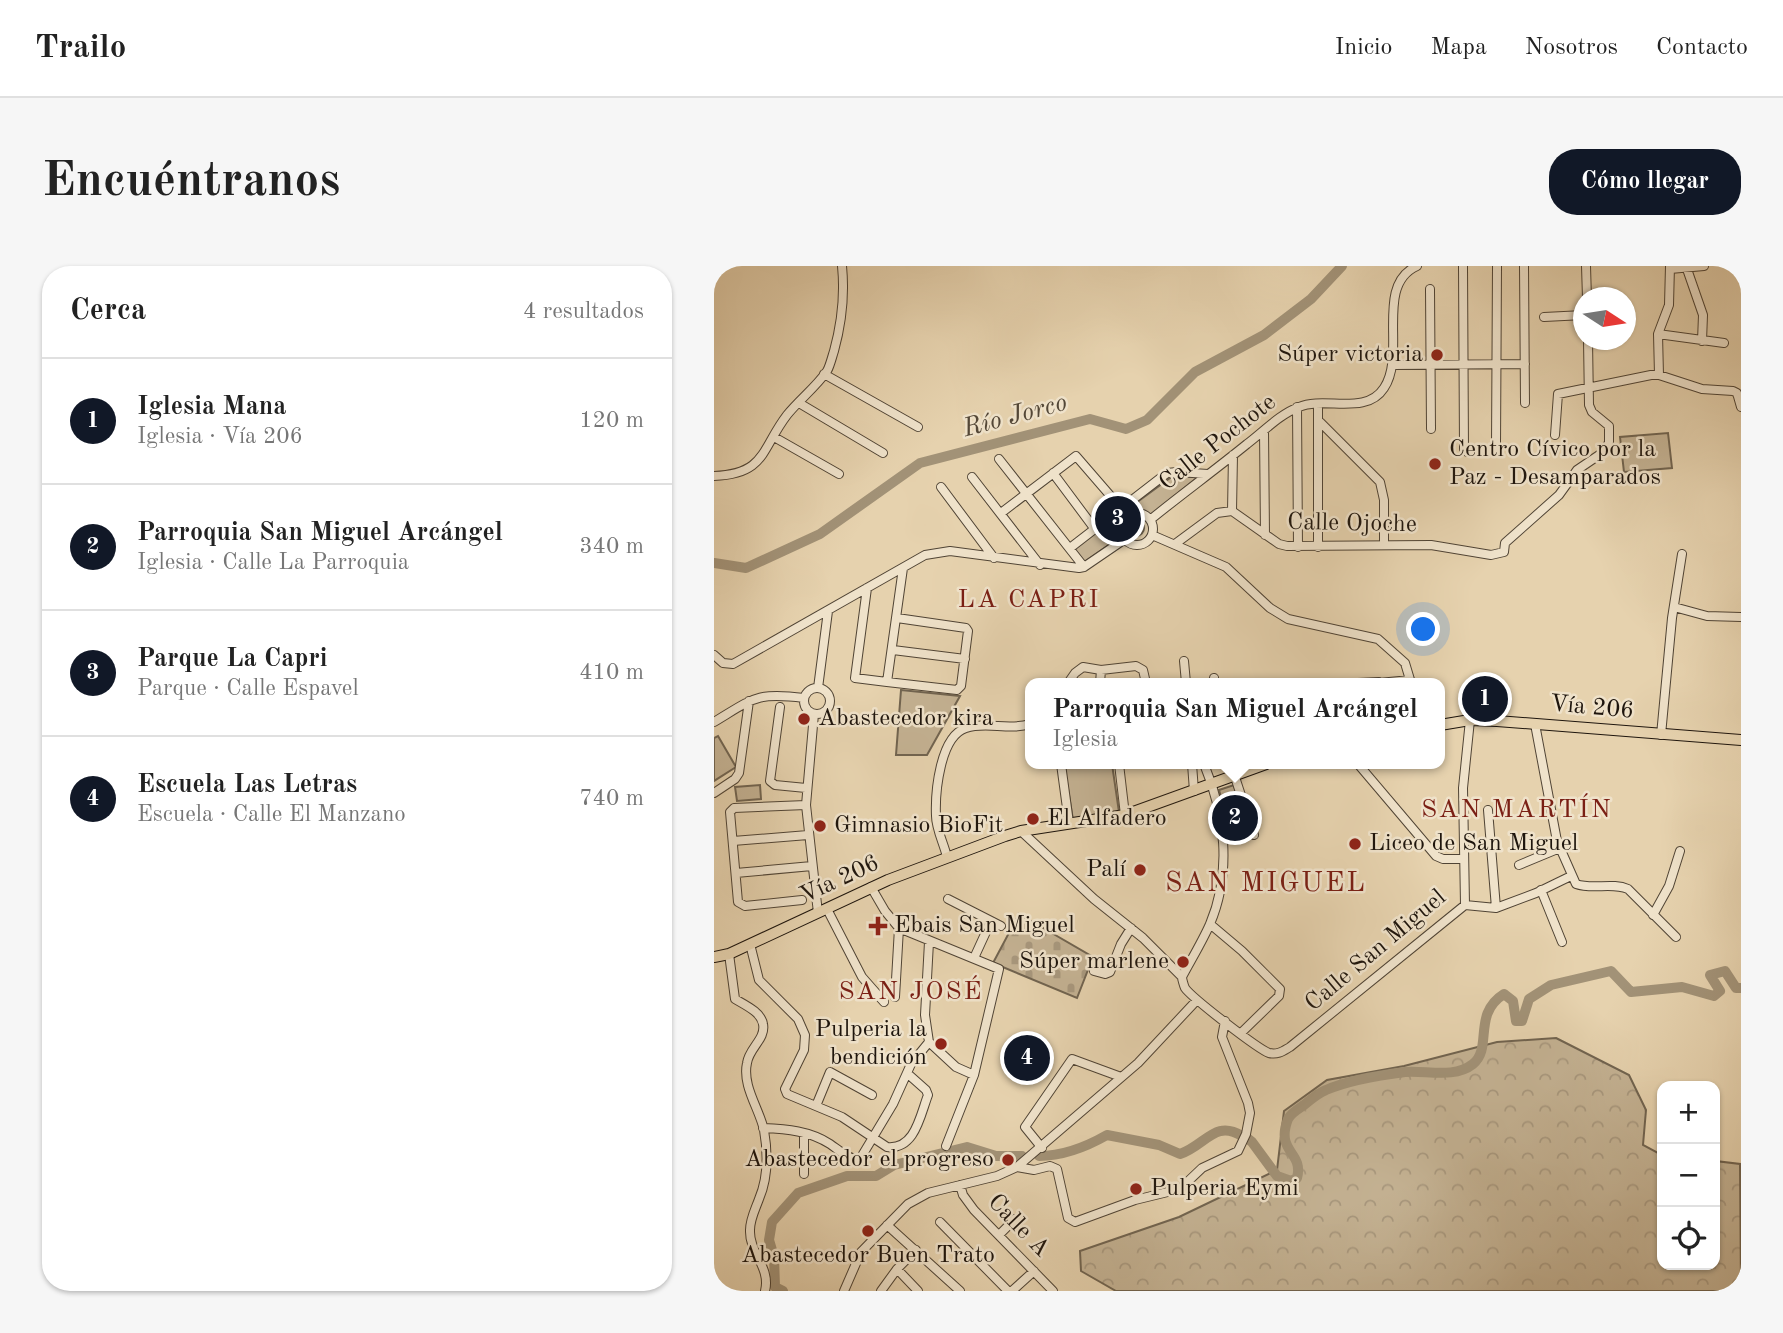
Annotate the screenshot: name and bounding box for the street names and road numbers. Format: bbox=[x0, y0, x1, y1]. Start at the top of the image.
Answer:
street label: Calle Pochote bbox=[1155, 390, 1281, 496]
street label: Calle Ojoche bbox=[1287, 511, 1417, 537]
street label: Vía 206 bbox=[1549, 692, 1635, 724]
street label: Vía 206 bbox=[797, 851, 883, 909]
street label: Calle San Miguel bbox=[1301, 886, 1451, 1016]
street label: Calle A bbox=[983, 1190, 1053, 1262]

